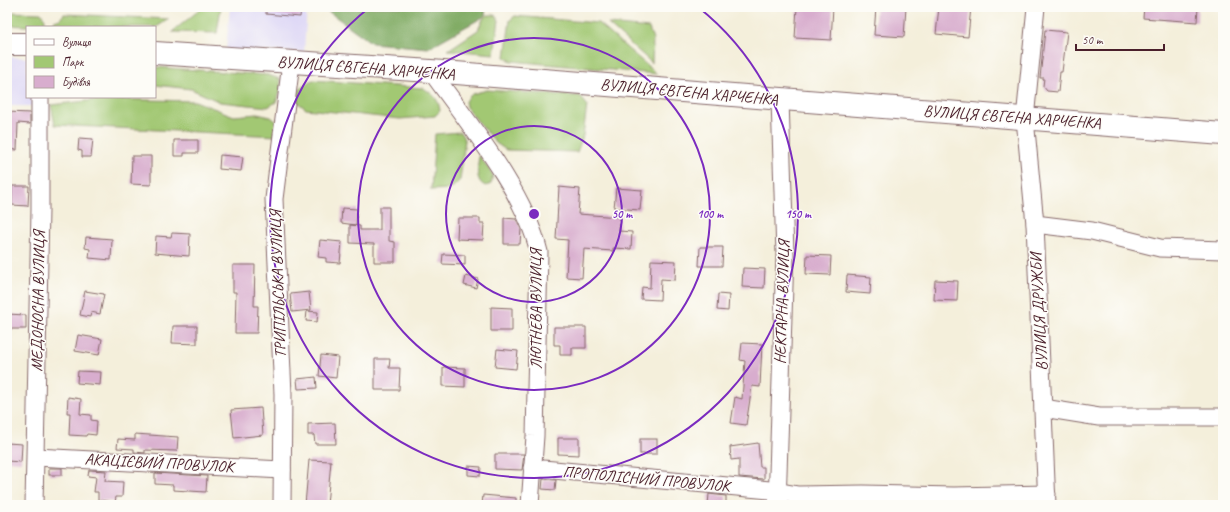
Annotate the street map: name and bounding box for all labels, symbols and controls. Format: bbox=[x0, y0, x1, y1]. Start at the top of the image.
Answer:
legend bbox=[26, 26, 156, 98]
scale bar bbox=[1076, 26, 1164, 52]
text: 50 m bbox=[1082, 32, 1104, 48]
text: Вулиця bbox=[62, 34, 91, 50]
street label: ВУЛИЦЯ ЄВГЕНА ХАРЧЕНКА bbox=[277, 52, 456, 84]
text: Парк bbox=[62, 54, 85, 70]
text: Будівля bbox=[62, 74, 91, 90]
street label: ВУЛИЦЯ ЄВГЕНА ХАРЧЕНКА bbox=[600, 74, 779, 110]
street label: ВУЛИЦЯ ЄВГЕНА ХАРЧЕНКА bbox=[923, 101, 1102, 133]
text: 50 m bbox=[612, 206, 633, 222]
text: 100 m bbox=[697, 206, 724, 222]
text: 150 m bbox=[785, 206, 812, 222]
centre of rings bbox=[527, 207, 541, 221]
street label: ТРИПІЛЬСЬКА ВУЛИЦЯ bbox=[265, 208, 291, 358]
street label: МЕДОНОСНА ВУЛИЦЯ bbox=[27, 228, 49, 372]
street label: НЕКТАРНА ВУЛИЦЯ bbox=[770, 237, 794, 364]
street label: ЛЮТНЕВА ВУЛИЦЯ bbox=[526, 246, 546, 369]
street label: ВУЛИЦЯ ДРУЖБИ bbox=[1026, 250, 1052, 371]
street label: АКАЦІЄВИЙ ПРОВУЛОК bbox=[84, 449, 237, 477]
street label: ПРОПОЛІСНИЙ ПРОВУЛОК bbox=[562, 462, 733, 497]

